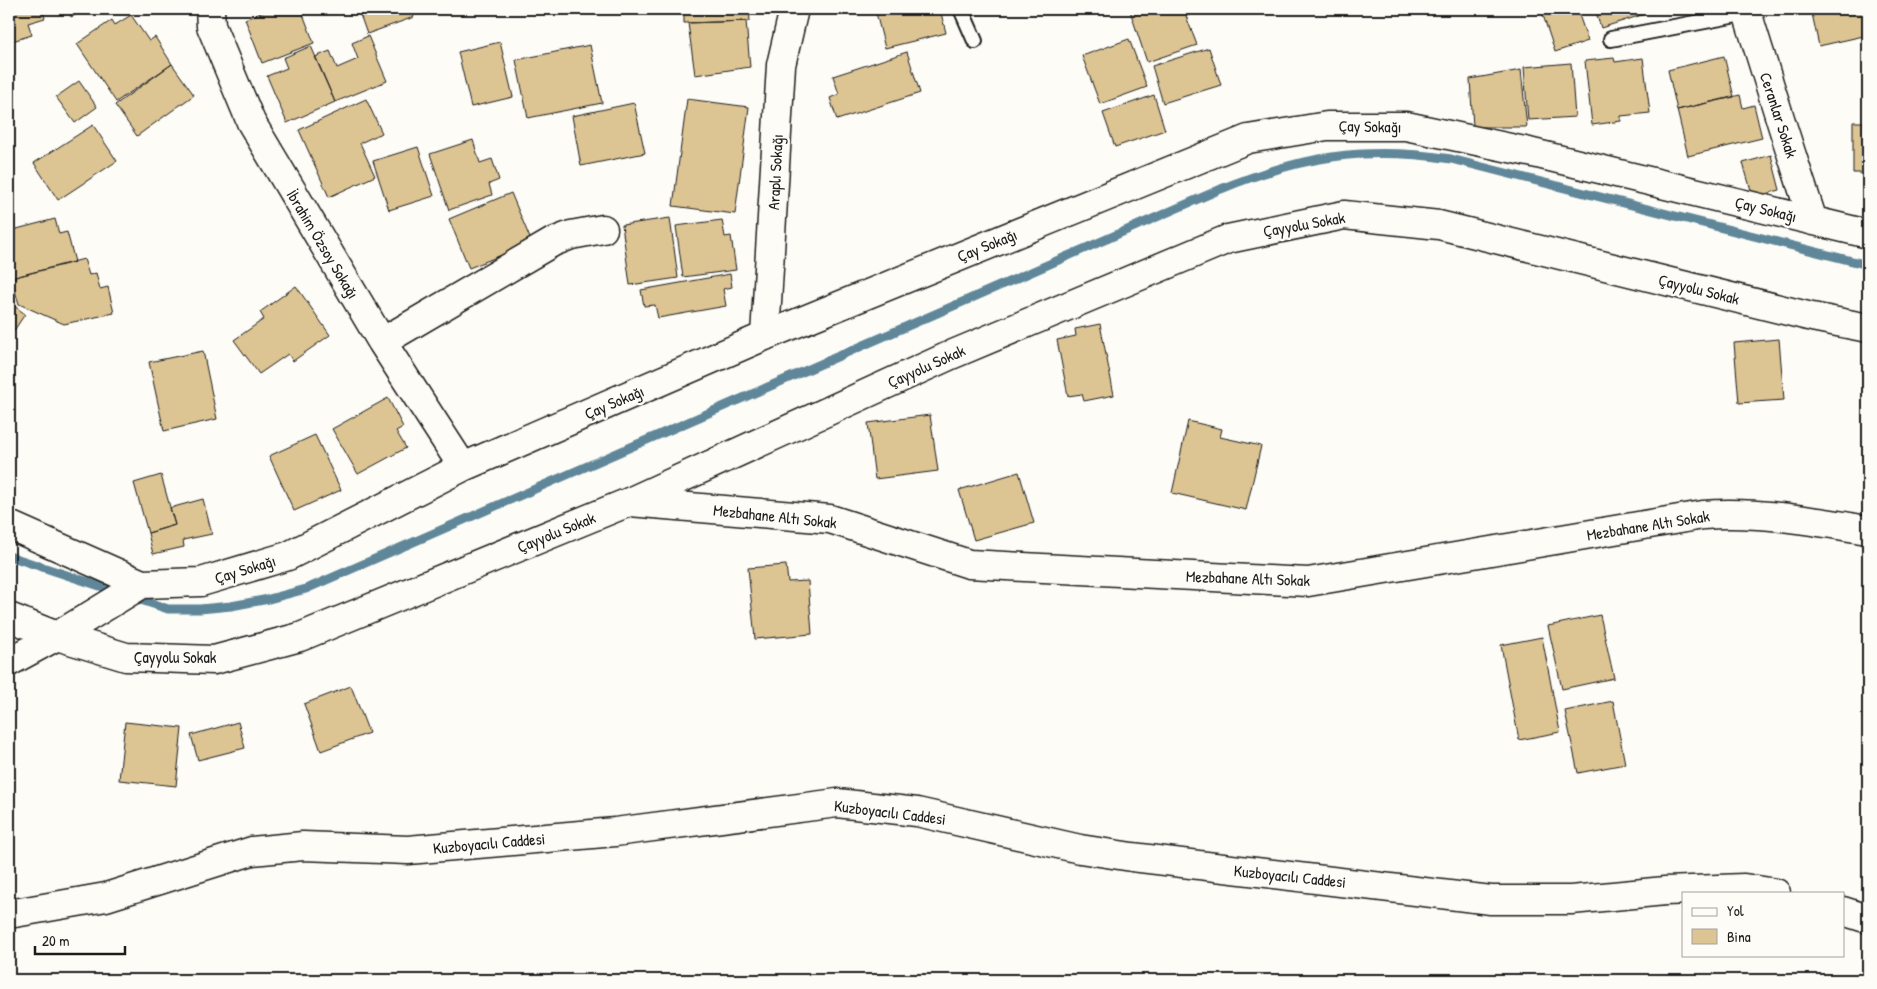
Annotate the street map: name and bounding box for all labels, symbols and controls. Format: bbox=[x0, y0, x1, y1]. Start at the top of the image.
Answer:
street label: Ceranlar Sokak bbox=[1755, 70, 1803, 161]
street label: Çay Sokağı bbox=[1338, 114, 1402, 138]
street label: Araplı Sokağı bbox=[762, 133, 788, 211]
street label: İbrahim Özsoy Sokağı bbox=[282, 185, 364, 303]
street label: Çay Sokağı bbox=[1733, 191, 1799, 227]
street label: Çayyolu Sokak bbox=[1261, 206, 1347, 242]
street label: Çay Sokağı bbox=[954, 223, 1020, 267]
street label: Çayyolu Sokak bbox=[1656, 268, 1742, 310]
street label: Çayyolu Sokak bbox=[884, 339, 969, 393]
street label: Çay Sokağı bbox=[581, 380, 647, 424]
street label: Mezbahane Altı Sokak bbox=[712, 499, 838, 533]
street label: Mezbahane Altı Sokak bbox=[1585, 504, 1711, 546]
street label: Çayyolu Sokak bbox=[514, 506, 599, 558]
street label: Çay Sokağı bbox=[212, 549, 278, 589]
street label: Mezbahane Altı Sokak bbox=[1186, 565, 1311, 591]
street label: Çayyolu Sokak bbox=[134, 646, 217, 668]
street label: Kuzboyacılı Caddesi bbox=[833, 794, 947, 830]
street label: Kuzboyacılı Caddesi bbox=[432, 827, 546, 859]
street label: Kuzboyacılı Caddesi bbox=[1233, 859, 1347, 893]
legend bbox=[1682, 892, 1844, 956]
text: Yol bbox=[1727, 900, 1744, 921]
scale bar bbox=[35, 924, 125, 956]
text: Bina bbox=[1727, 926, 1751, 947]
text: 20 m bbox=[42, 930, 69, 951]

